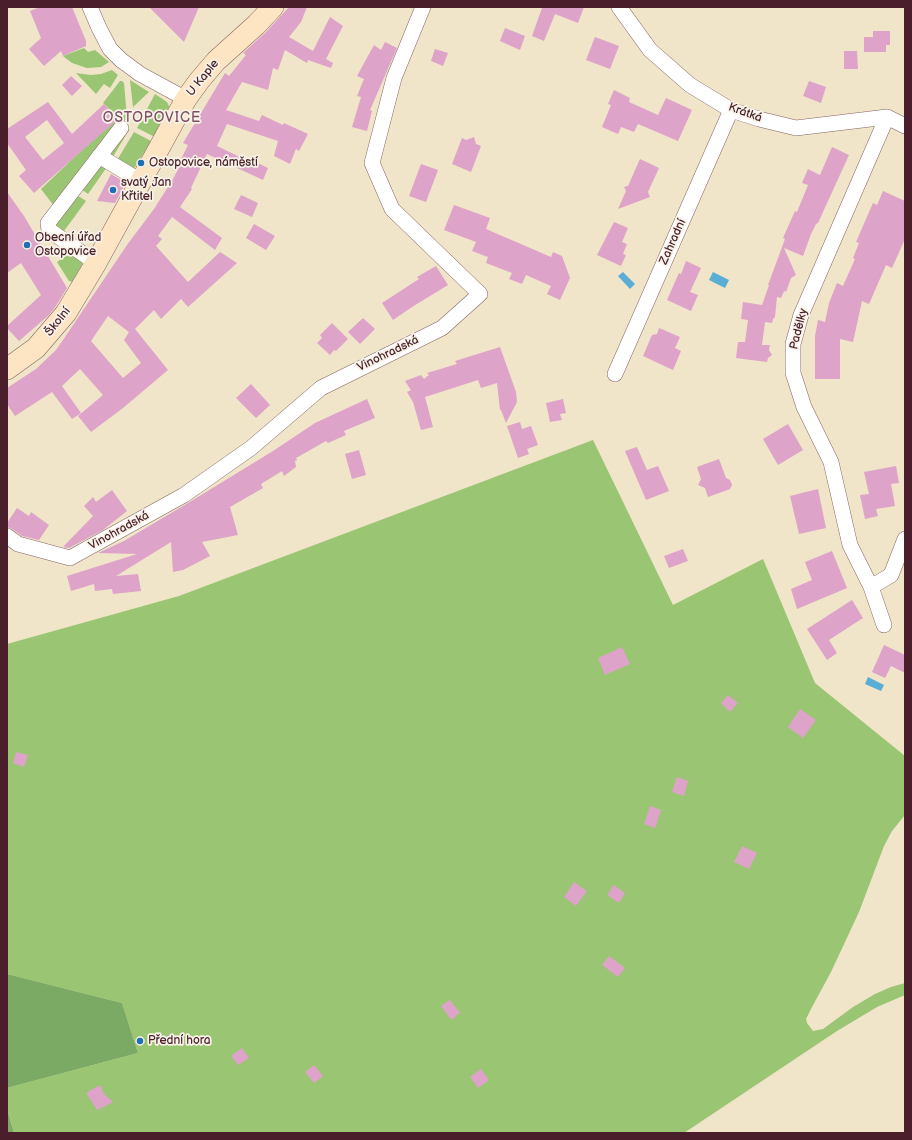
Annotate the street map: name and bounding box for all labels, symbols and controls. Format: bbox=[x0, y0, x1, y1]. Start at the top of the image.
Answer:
street label: U Kaple bbox=[184, 57, 222, 99]
street label: Krátká bbox=[726, 100, 764, 126]
district label: OSTOPOVICE bbox=[103, 110, 201, 126]
place label: Ostopovice, náměstí bbox=[149, 156, 258, 170]
marker: Ostopovice, náměstí bbox=[136, 158, 146, 168]
place label: svatý Jan Křtitel bbox=[121, 176, 171, 204]
marker: svatý Jan Křtitel bbox=[108, 185, 118, 195]
street label: Zahradní bbox=[657, 217, 689, 267]
place label: Obecní úřad Ostopovice bbox=[35, 231, 101, 259]
marker: Obecní úřad Ostopovice bbox=[22, 240, 32, 250]
street label: Školní bbox=[42, 305, 74, 339]
street label: Padělky bbox=[787, 307, 811, 351]
street label: Vinohradská bbox=[355, 333, 421, 375]
street label: Vinohradská bbox=[86, 509, 152, 553]
place label: Přední hora bbox=[148, 1034, 211, 1048]
marker: Přední hora bbox=[135, 1036, 145, 1046]

